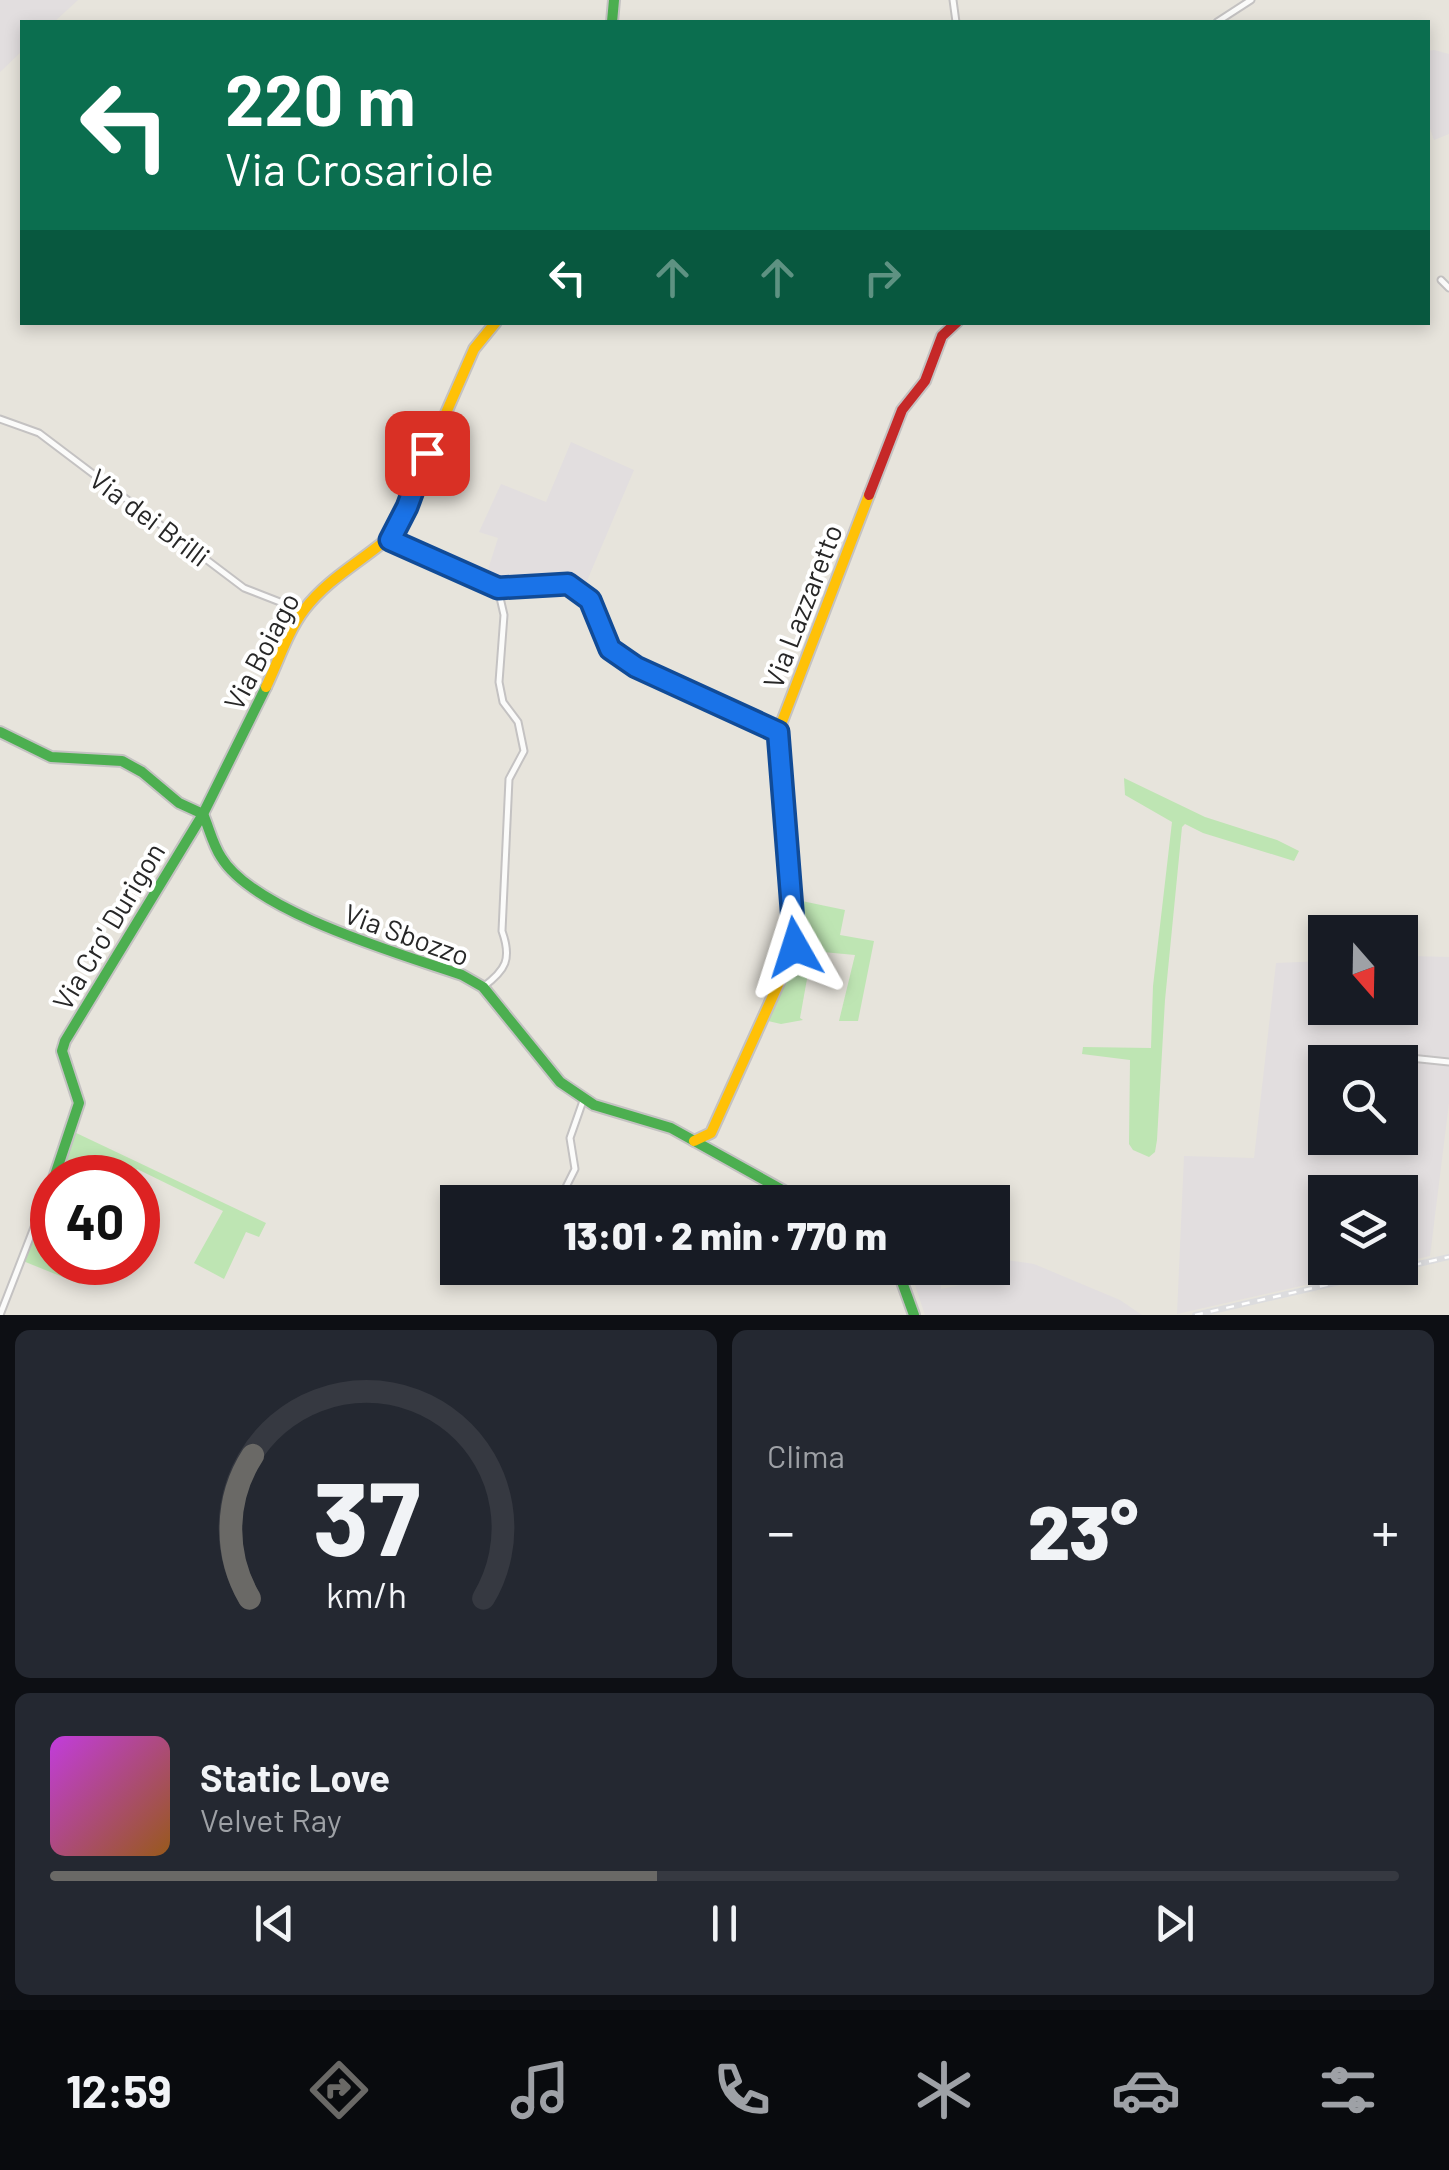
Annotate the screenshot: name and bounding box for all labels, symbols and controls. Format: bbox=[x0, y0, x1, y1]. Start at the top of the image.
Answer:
text: 220 m bbox=[225, 56, 416, 140]
icon: left bbox=[60, 60, 190, 190]
text: Via Crosariole bbox=[225, 141, 494, 195]
icon: left bbox=[540, 250, 595, 305]
icon: ahead bbox=[645, 250, 700, 305]
icon: ahead bbox=[750, 250, 805, 305]
icon: right bbox=[855, 250, 910, 305]
pin bbox=[385, 411, 470, 496]
icon: arrive bbox=[400, 426, 455, 481]
street label: Via dei Brilli bbox=[83, 461, 217, 573]
street label: Via Lazzaretto bbox=[755, 519, 849, 693]
street label: Via Boiago bbox=[216, 586, 306, 716]
street label: Via Cro' Durigon bbox=[45, 836, 171, 1016]
position arrow bbox=[743, 895, 847, 999]
street label: Via Sbozzo bbox=[340, 896, 474, 972]
north arrow bbox=[1308, 915, 1418, 1025]
map controls bbox=[1308, 915, 1418, 1285]
button: search bbox=[1308, 1045, 1418, 1155]
speed limit sign: 40 bbox=[30, 1155, 160, 1285]
button: layers bbox=[1308, 1175, 1418, 1285]
text: 13:01 · 2 min · 770 m bbox=[563, 1212, 887, 1258]
text: Clima bbox=[767, 1436, 845, 1474]
text: 37 bbox=[312, 1452, 420, 1577]
text: 23° bbox=[1028, 1485, 1138, 1575]
text: − bbox=[767, 1497, 795, 1563]
text: + bbox=[1371, 1497, 1399, 1563]
text: km/h bbox=[326, 1572, 406, 1615]
text: Static Love bbox=[200, 1754, 390, 1800]
text: Velvet Ray bbox=[200, 1800, 342, 1838]
icon: previous bbox=[247, 1896, 302, 1951]
icon: pause bbox=[697, 1896, 752, 1951]
icon: next bbox=[1147, 1896, 1202, 1951]
icon: directions bbox=[304, 2055, 374, 2125]
icon: music bbox=[505, 2055, 575, 2125]
icon: phone bbox=[707, 2055, 777, 2125]
icon: climate bbox=[909, 2055, 979, 2125]
icon: car bbox=[1111, 2055, 1181, 2125]
icon: filters bbox=[1313, 2055, 1383, 2125]
text: 12:59 bbox=[66, 2063, 172, 2117]

